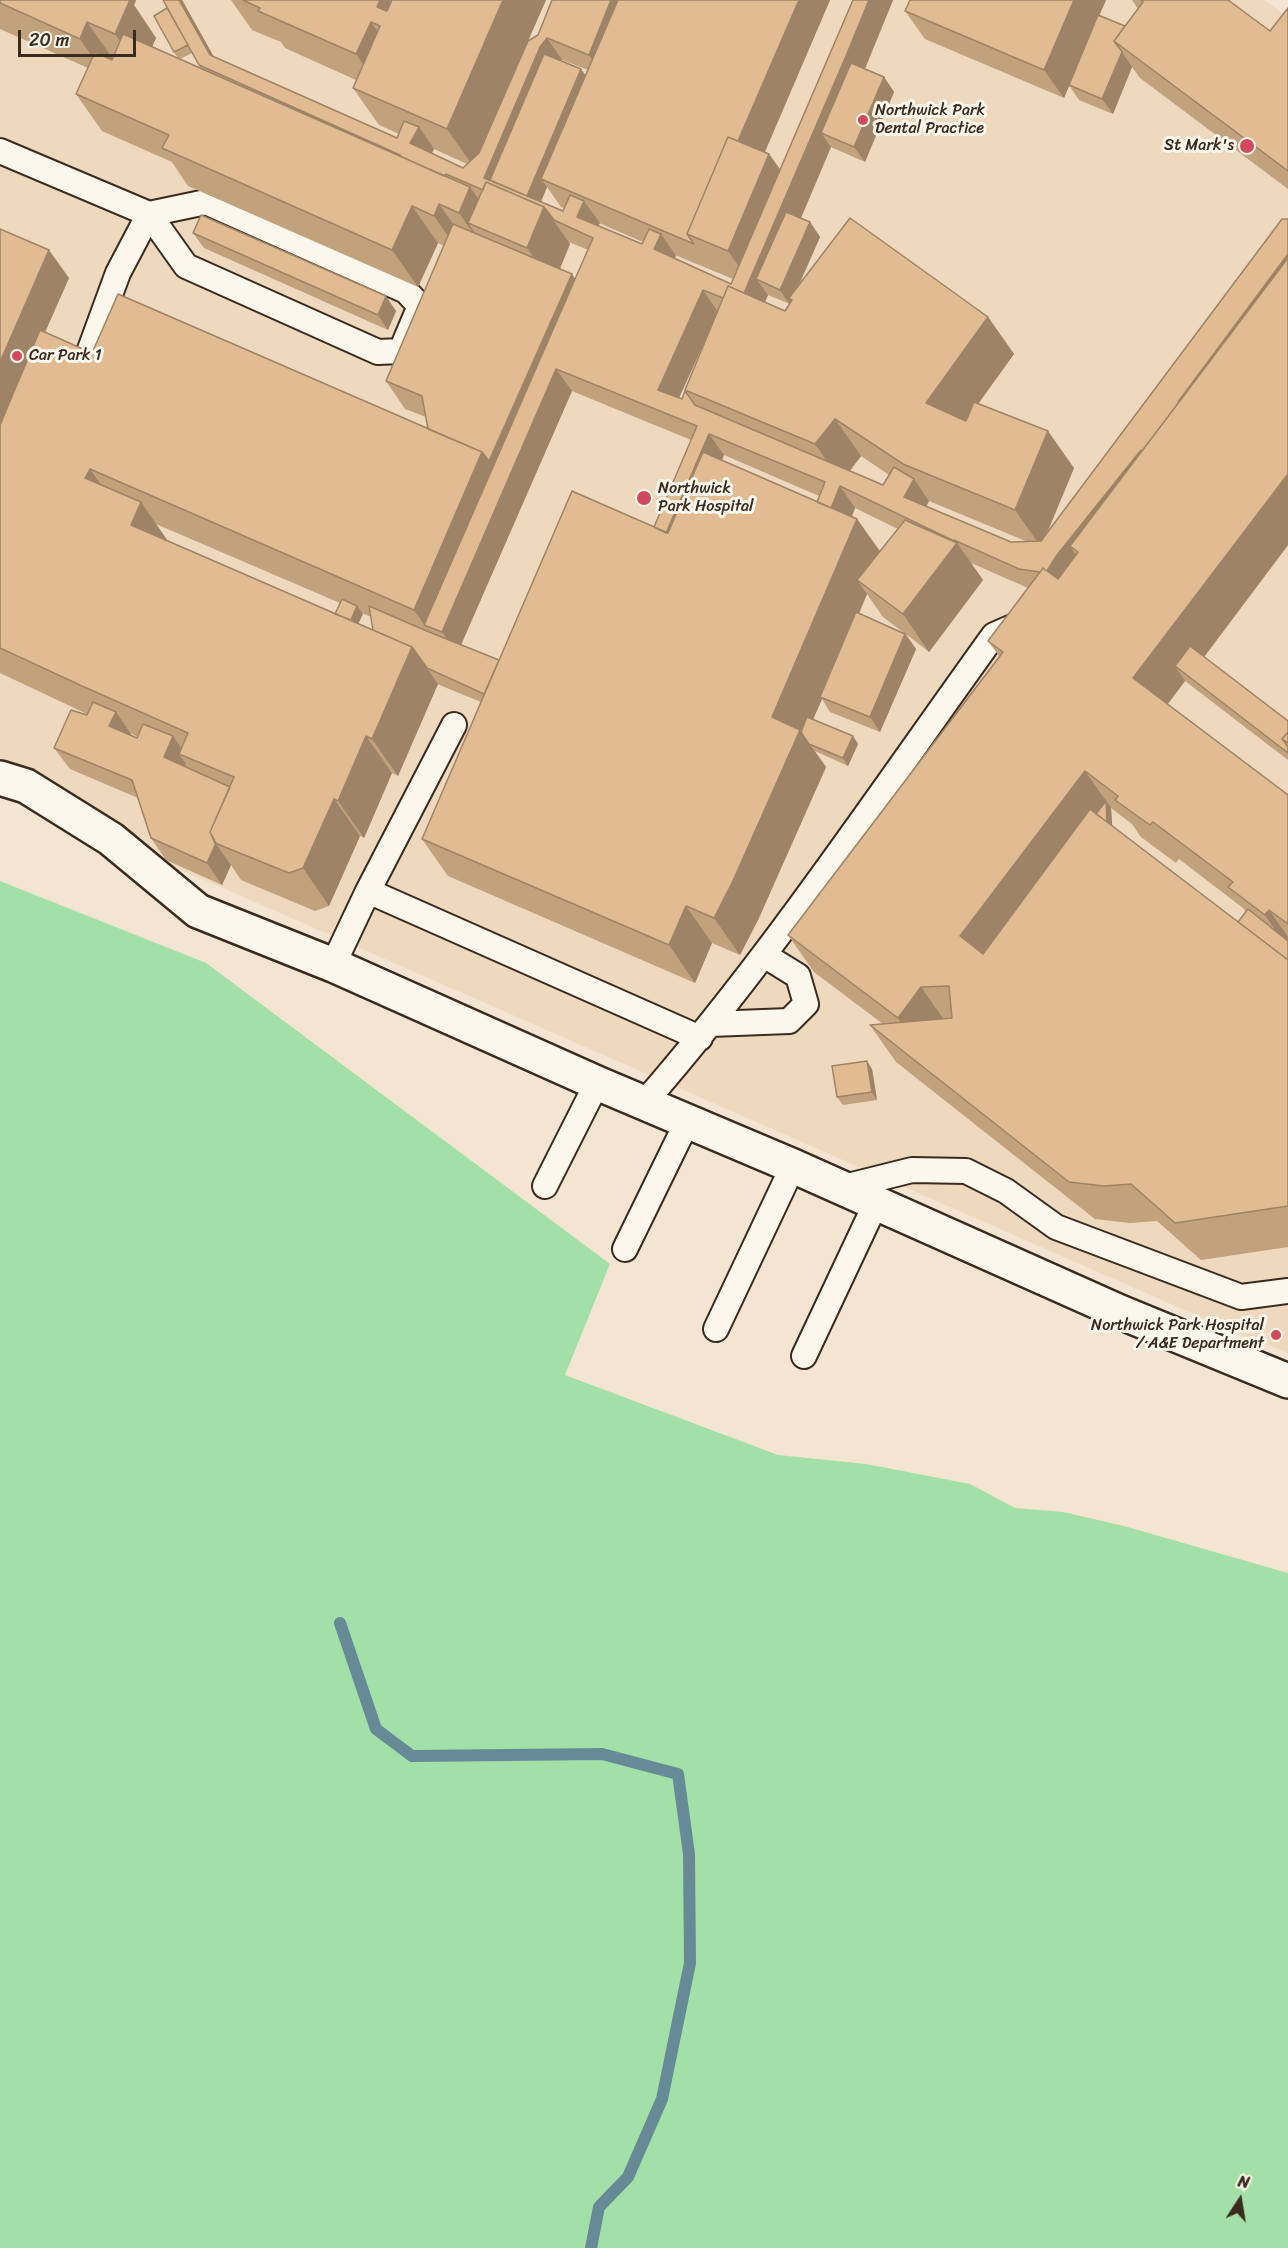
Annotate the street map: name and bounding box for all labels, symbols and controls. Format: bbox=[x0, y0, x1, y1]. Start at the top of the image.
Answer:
scale bar bbox=[21, 18, 140, 56]
text: 20 m bbox=[29, 24, 69, 56]
place label: Northwick Park Dental Practice bbox=[875, 101, 985, 139]
marker: Northwick Park Dental Practice bbox=[856, 113, 870, 127]
place label: St Mark's bbox=[1164, 136, 1234, 156]
marker: St Mark's bbox=[1238, 137, 1256, 155]
place label: Car Park 1 bbox=[29, 346, 102, 366]
marker: Car Park 1 bbox=[10, 349, 24, 363]
place label: Northwick Park Hospital bbox=[658, 479, 754, 517]
marker: Northwick Park Hospital bbox=[635, 489, 653, 507]
place label: Northwick Park Hospital / A&E Department bbox=[1091, 1316, 1264, 1354]
marker: Northwick Park Hospital / A&E Department bbox=[1269, 1328, 1283, 1342]
text: N bbox=[1235, 2167, 1252, 2197]
north arrow bbox=[1210, 2170, 1270, 2230]

